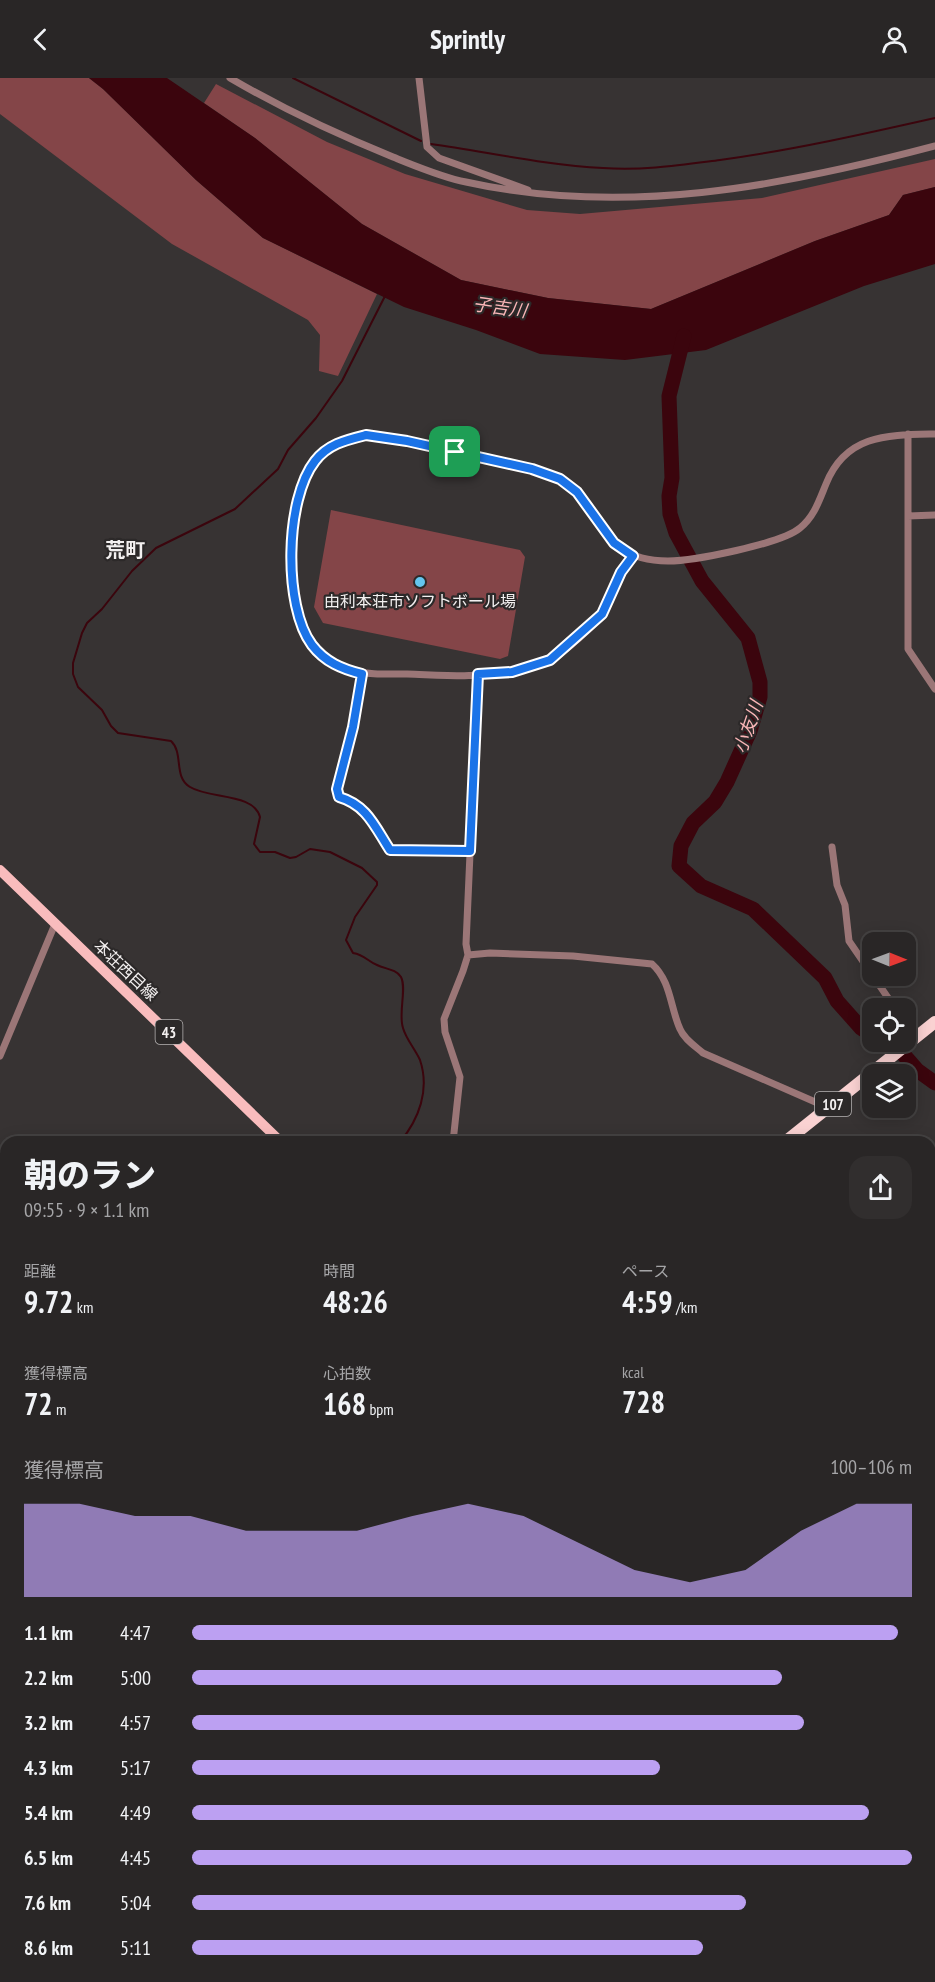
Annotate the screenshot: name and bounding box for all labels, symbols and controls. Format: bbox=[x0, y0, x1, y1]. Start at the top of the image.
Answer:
text: Sprintly bbox=[430, 22, 505, 56]
icon: back bbox=[24, 23, 57, 56]
icon: person bbox=[878, 23, 911, 56]
water label: 子吉川 bbox=[472, 292, 530, 322]
pin bbox=[429, 426, 480, 477]
icon: arrive bbox=[438, 435, 471, 468]
district label: 荒町 bbox=[105, 537, 145, 563]
marker: 由利本荘市ソフトボール場 bbox=[413, 575, 427, 589]
place label: 由利本荘市ソフトボール場 bbox=[324, 591, 516, 611]
water label: 小友川 bbox=[728, 696, 768, 756]
north arrow bbox=[862, 932, 916, 986]
map controls bbox=[862, 932, 916, 1118]
street label: 本荘西目線 bbox=[90, 935, 162, 1005]
button: locate bbox=[862, 998, 916, 1052]
road number: 43 bbox=[156, 1020, 182, 1044]
button: layers bbox=[862, 1064, 916, 1118]
road number: 107 bbox=[815, 1092, 851, 1116]
text: 朝のラン bbox=[24, 1153, 156, 1196]
button: share bbox=[849, 1156, 912, 1219]
text: 09:55 · 9 × 1.1 km bbox=[24, 1197, 149, 1223]
text: 距離 bbox=[24, 1261, 56, 1281]
text: 時間 bbox=[323, 1261, 355, 1281]
text: ペース bbox=[622, 1261, 669, 1281]
text: 9.72 bbox=[24, 1282, 73, 1321]
text: 48:26 bbox=[323, 1282, 388, 1321]
text: 4:59 bbox=[622, 1282, 673, 1321]
text: km bbox=[73, 1297, 93, 1317]
text: /km bbox=[673, 1297, 697, 1317]
text: kcal bbox=[622, 1362, 644, 1382]
text: 獲得標高 bbox=[24, 1363, 88, 1383]
text: 心拍数 bbox=[323, 1363, 371, 1383]
text: 728 bbox=[622, 1382, 665, 1421]
text: 72 bbox=[24, 1384, 53, 1423]
text: 168 bbox=[323, 1384, 366, 1423]
text: m bbox=[53, 1399, 67, 1419]
text: bpm bbox=[366, 1399, 394, 1419]
text: 100–106 m bbox=[830, 1454, 912, 1480]
text: 獲得標高 bbox=[24, 1457, 104, 1483]
text: 1.1 km bbox=[24, 1620, 73, 1646]
text: 4:47 bbox=[120, 1620, 151, 1646]
text: 2.2 km bbox=[24, 1665, 73, 1691]
text: 5:00 bbox=[120, 1665, 151, 1691]
text: 3.2 km bbox=[24, 1710, 73, 1736]
text: 4:57 bbox=[120, 1710, 151, 1736]
text: 4.3 km bbox=[24, 1755, 73, 1781]
text: 5:17 bbox=[120, 1755, 151, 1781]
text: 5.4 km bbox=[24, 1800, 73, 1826]
text: 4:49 bbox=[120, 1800, 151, 1826]
text: 6.5 km bbox=[24, 1845, 73, 1871]
text: 4:45 bbox=[120, 1845, 151, 1871]
text: 7.6 km bbox=[24, 1890, 71, 1916]
text: 5:04 bbox=[120, 1890, 151, 1916]
text: 8.6 km bbox=[24, 1935, 73, 1961]
text: 5:11 bbox=[120, 1935, 151, 1961]

